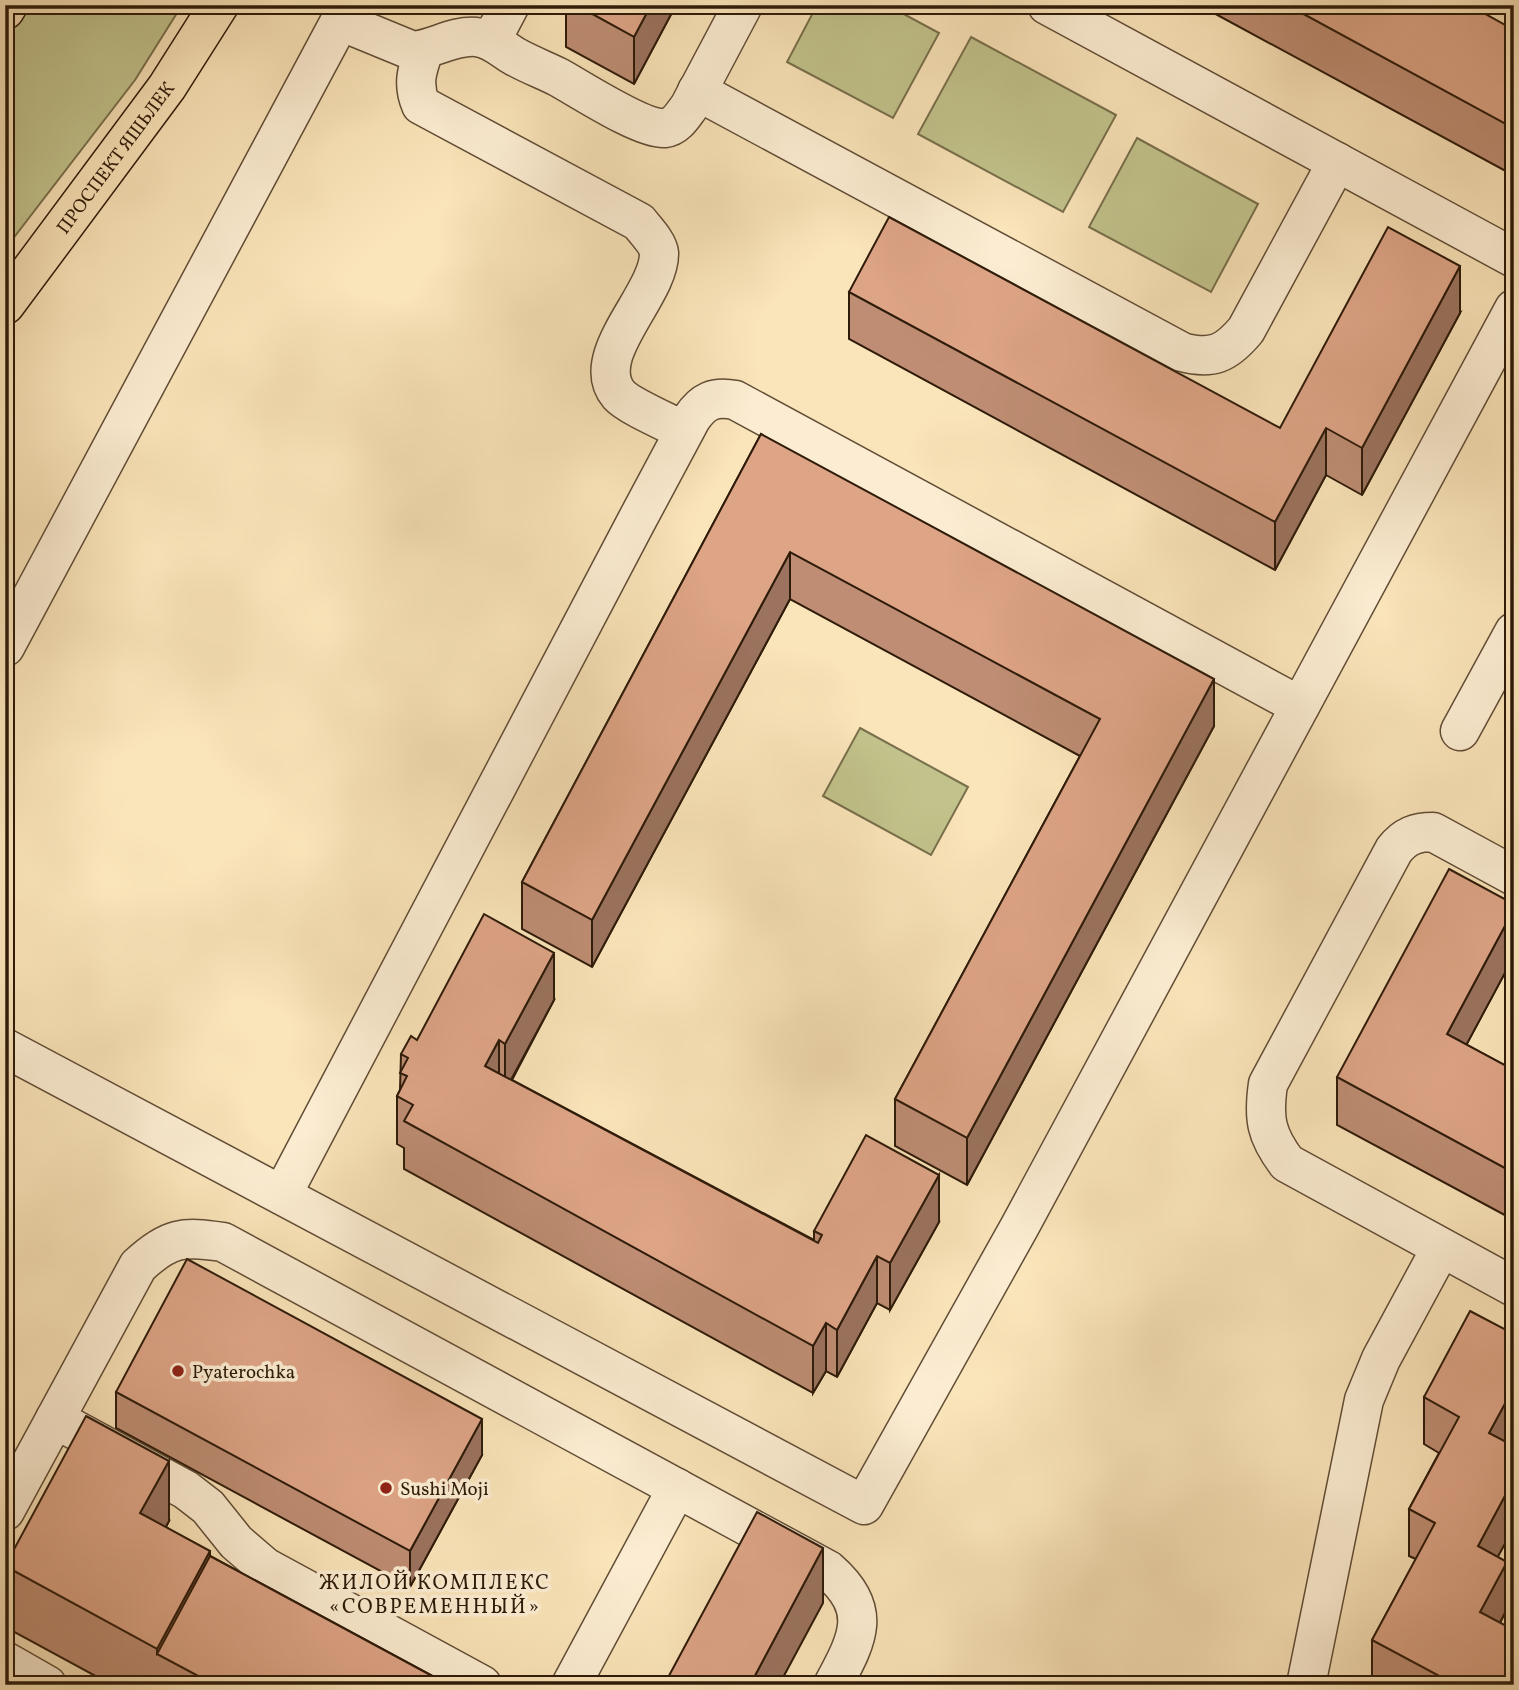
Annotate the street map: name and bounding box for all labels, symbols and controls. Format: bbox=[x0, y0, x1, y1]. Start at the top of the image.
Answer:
street label: ПРОСПЕКТ ЯШЬЛЕК bbox=[51, 77, 182, 240]
place label: Pyaterochka bbox=[192, 1360, 295, 1386]
marker: Pyaterochka bbox=[170, 1363, 186, 1379]
place label: Sushi Moji bbox=[400, 1477, 489, 1503]
marker: Sushi Moji bbox=[378, 1480, 394, 1496]
district label: ЖИЛОЙ КОМПЛЕКС «СОВРЕМЕННЫЙ» bbox=[319, 1569, 551, 1622]

